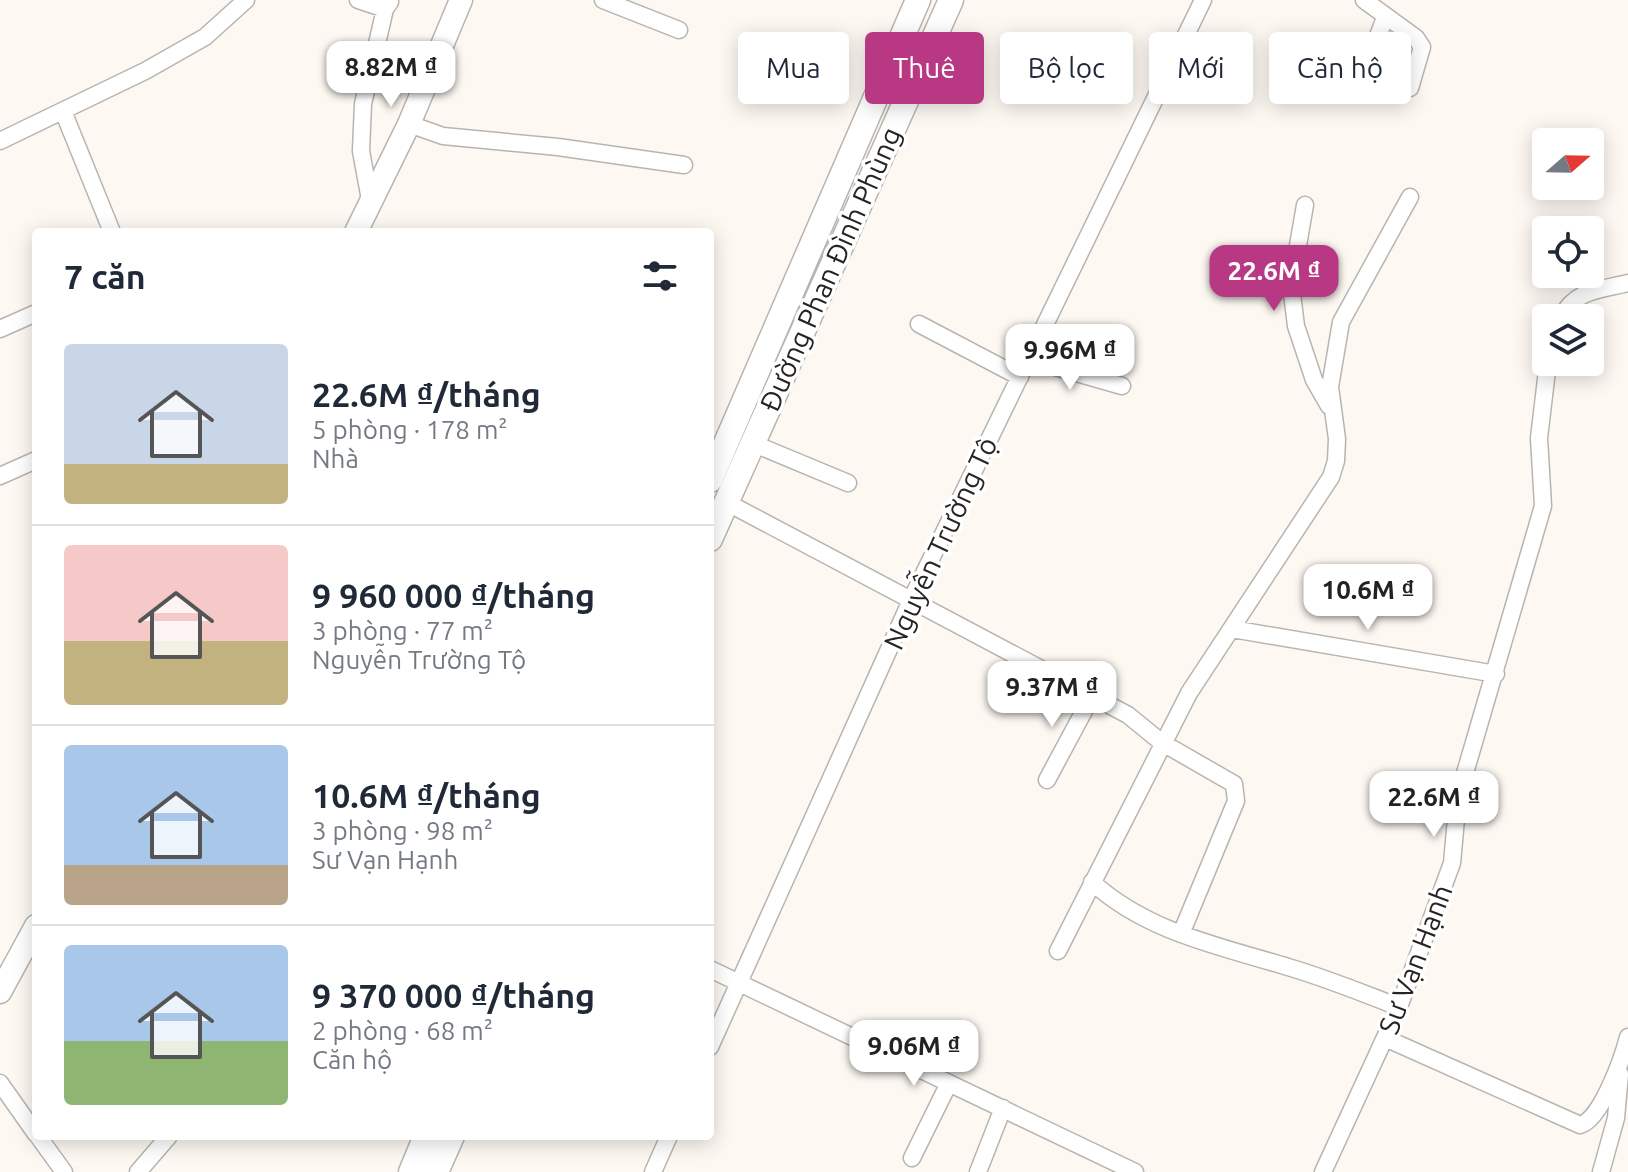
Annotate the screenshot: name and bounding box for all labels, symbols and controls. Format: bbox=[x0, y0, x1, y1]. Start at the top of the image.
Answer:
chip: Mua bbox=[738, 32, 849, 104]
chip: Thuê bbox=[865, 32, 984, 104]
chip: Bộ lọc bbox=[1000, 32, 1133, 104]
chip: Mới bbox=[1149, 32, 1253, 104]
chip: Căn hộ bbox=[1269, 32, 1411, 104]
pin: 8.82M ₫ bbox=[317, 41, 465, 109]
text: 8.82M ₫ bbox=[344, 52, 438, 81]
street label: Đường Phan Đình Phùng bbox=[753, 122, 907, 416]
north arrow bbox=[1532, 128, 1604, 200]
map controls bbox=[1532, 128, 1604, 376]
button: locate bbox=[1532, 216, 1604, 288]
pin: 22.6M ₫ bbox=[1200, 245, 1348, 313]
icon: filters bbox=[638, 254, 682, 298]
text: 22.6M ₫ bbox=[1227, 256, 1321, 285]
text: 7 căn bbox=[64, 257, 146, 295]
button: layers bbox=[1532, 304, 1604, 376]
pin: 9.96M ₫ bbox=[996, 324, 1144, 392]
text: 9.96M ₫ bbox=[1023, 335, 1117, 364]
text: 22.6M ₫/tháng bbox=[312, 375, 541, 413]
icon: home bbox=[128, 376, 224, 472]
text: 5 phòng · 178 m² bbox=[312, 415, 508, 444]
street label: Nguyễn Trường Tộ bbox=[876, 431, 1003, 654]
text: Nhà bbox=[312, 444, 359, 473]
pin: 10.6M ₫ bbox=[1294, 564, 1442, 632]
text: 10.6M ₫ bbox=[1321, 575, 1415, 604]
text: 9 960 000 ₫/tháng bbox=[312, 576, 595, 614]
icon: home bbox=[128, 577, 224, 673]
text: 3 phòng · 77 m² bbox=[312, 616, 493, 645]
text: Nguyễn Trường Tộ bbox=[312, 645, 526, 674]
pin: 9.37M ₫ bbox=[978, 661, 1126, 729]
text: 9.37M ₫ bbox=[1005, 672, 1099, 701]
pin: 22.6M ₫ bbox=[1360, 771, 1508, 839]
text: 10.6M ₫/tháng bbox=[312, 776, 541, 814]
icon: home bbox=[128, 777, 224, 873]
text: 22.6M ₫ bbox=[1387, 782, 1481, 811]
text: 3 phòng · 98 m² bbox=[312, 816, 493, 845]
text: Sư Vạn Hạnh bbox=[312, 845, 458, 874]
street label: Sư Vạn Hạnh bbox=[1372, 880, 1458, 1038]
text: 9 370 000 ₫/tháng bbox=[312, 976, 595, 1014]
icon: home bbox=[128, 977, 224, 1073]
text: 2 phòng · 68 m² bbox=[312, 1016, 493, 1045]
pin: 9.06M ₫ bbox=[840, 1020, 988, 1088]
text: 9.06M ₫ bbox=[867, 1031, 961, 1060]
text: Căn hộ bbox=[312, 1045, 392, 1074]

